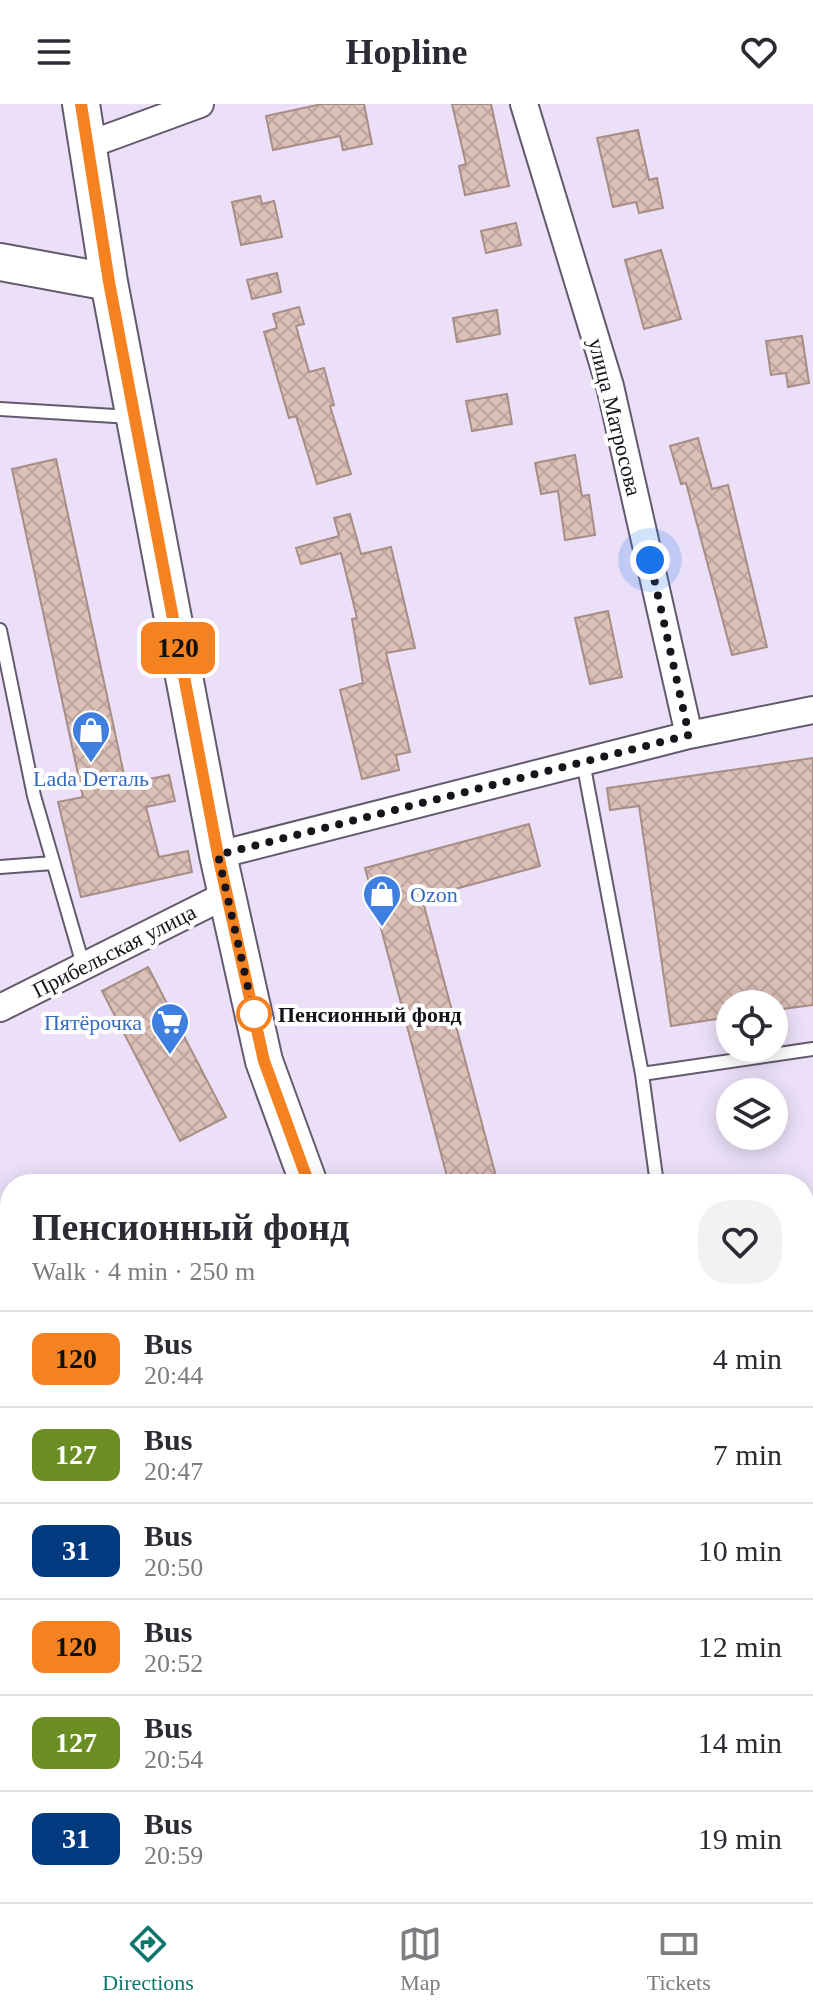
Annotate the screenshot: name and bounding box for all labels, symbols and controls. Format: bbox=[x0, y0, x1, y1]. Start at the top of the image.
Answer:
icon: menu bbox=[32, 30, 76, 74]
icon: heart bbox=[737, 30, 781, 74]
text: Hopline bbox=[345, 32, 468, 72]
street label: улица Матросова bbox=[583, 336, 647, 499]
your location bbox=[630, 540, 670, 580]
line badge: 120 bbox=[132, 622, 224, 674]
text: 120 bbox=[157, 632, 199, 663]
shop icon: Lada Dеталь bbox=[70, 709, 112, 764]
place label: Lada Dеталь bbox=[33, 766, 149, 791]
shop icon: Ozon bbox=[361, 873, 403, 928]
place label: Ozon bbox=[410, 882, 458, 907]
street label: Прибельская улица bbox=[28, 899, 200, 1003]
map controls bbox=[716, 990, 788, 1150]
button: locate bbox=[716, 990, 788, 1062]
marker: Пенсионный фонд bbox=[237, 997, 271, 1031]
supermarket icon: Пятёрочка bbox=[149, 1001, 191, 1056]
place label: Пенсионный фонд bbox=[278, 1002, 462, 1027]
place label: Пятёрочка bbox=[44, 1010, 142, 1035]
button: layers bbox=[716, 1078, 788, 1150]
button: heart bbox=[698, 1200, 782, 1284]
text: Пенсионный фонд bbox=[32, 1206, 349, 1248]
text: Walk · 4 min · 250 m bbox=[32, 1257, 255, 1286]
text: Bus bbox=[144, 1327, 192, 1360]
text: 4 min bbox=[713, 1342, 782, 1375]
text: 120 bbox=[55, 1343, 97, 1374]
text: 20:44 bbox=[144, 1361, 203, 1390]
text: Bus bbox=[144, 1423, 192, 1456]
text: 7 min bbox=[713, 1438, 782, 1471]
text: 127 bbox=[55, 1439, 97, 1470]
text: 20:47 bbox=[144, 1457, 203, 1486]
text: Bus bbox=[144, 1519, 192, 1552]
text: 10 min bbox=[698, 1534, 782, 1567]
text: 31 bbox=[62, 1535, 90, 1566]
text: 20:50 bbox=[144, 1553, 203, 1582]
text: Bus bbox=[144, 1615, 192, 1648]
text: 12 min bbox=[698, 1630, 782, 1663]
text: 120 bbox=[55, 1631, 97, 1662]
text: 20:52 bbox=[144, 1649, 203, 1678]
text: Bus bbox=[144, 1711, 192, 1744]
text: 14 min bbox=[698, 1726, 782, 1759]
text: 127 bbox=[55, 1727, 97, 1758]
text: 20:54 bbox=[144, 1745, 203, 1774]
text: Bus bbox=[144, 1807, 192, 1840]
text: 19 min bbox=[698, 1822, 782, 1855]
text: 31 bbox=[62, 1823, 90, 1854]
text: 20:59 bbox=[144, 1841, 203, 1870]
tab: Directions bbox=[102, 1922, 194, 1996]
tab: Map bbox=[398, 1922, 442, 1996]
tab: Tickets bbox=[647, 1922, 711, 1996]

